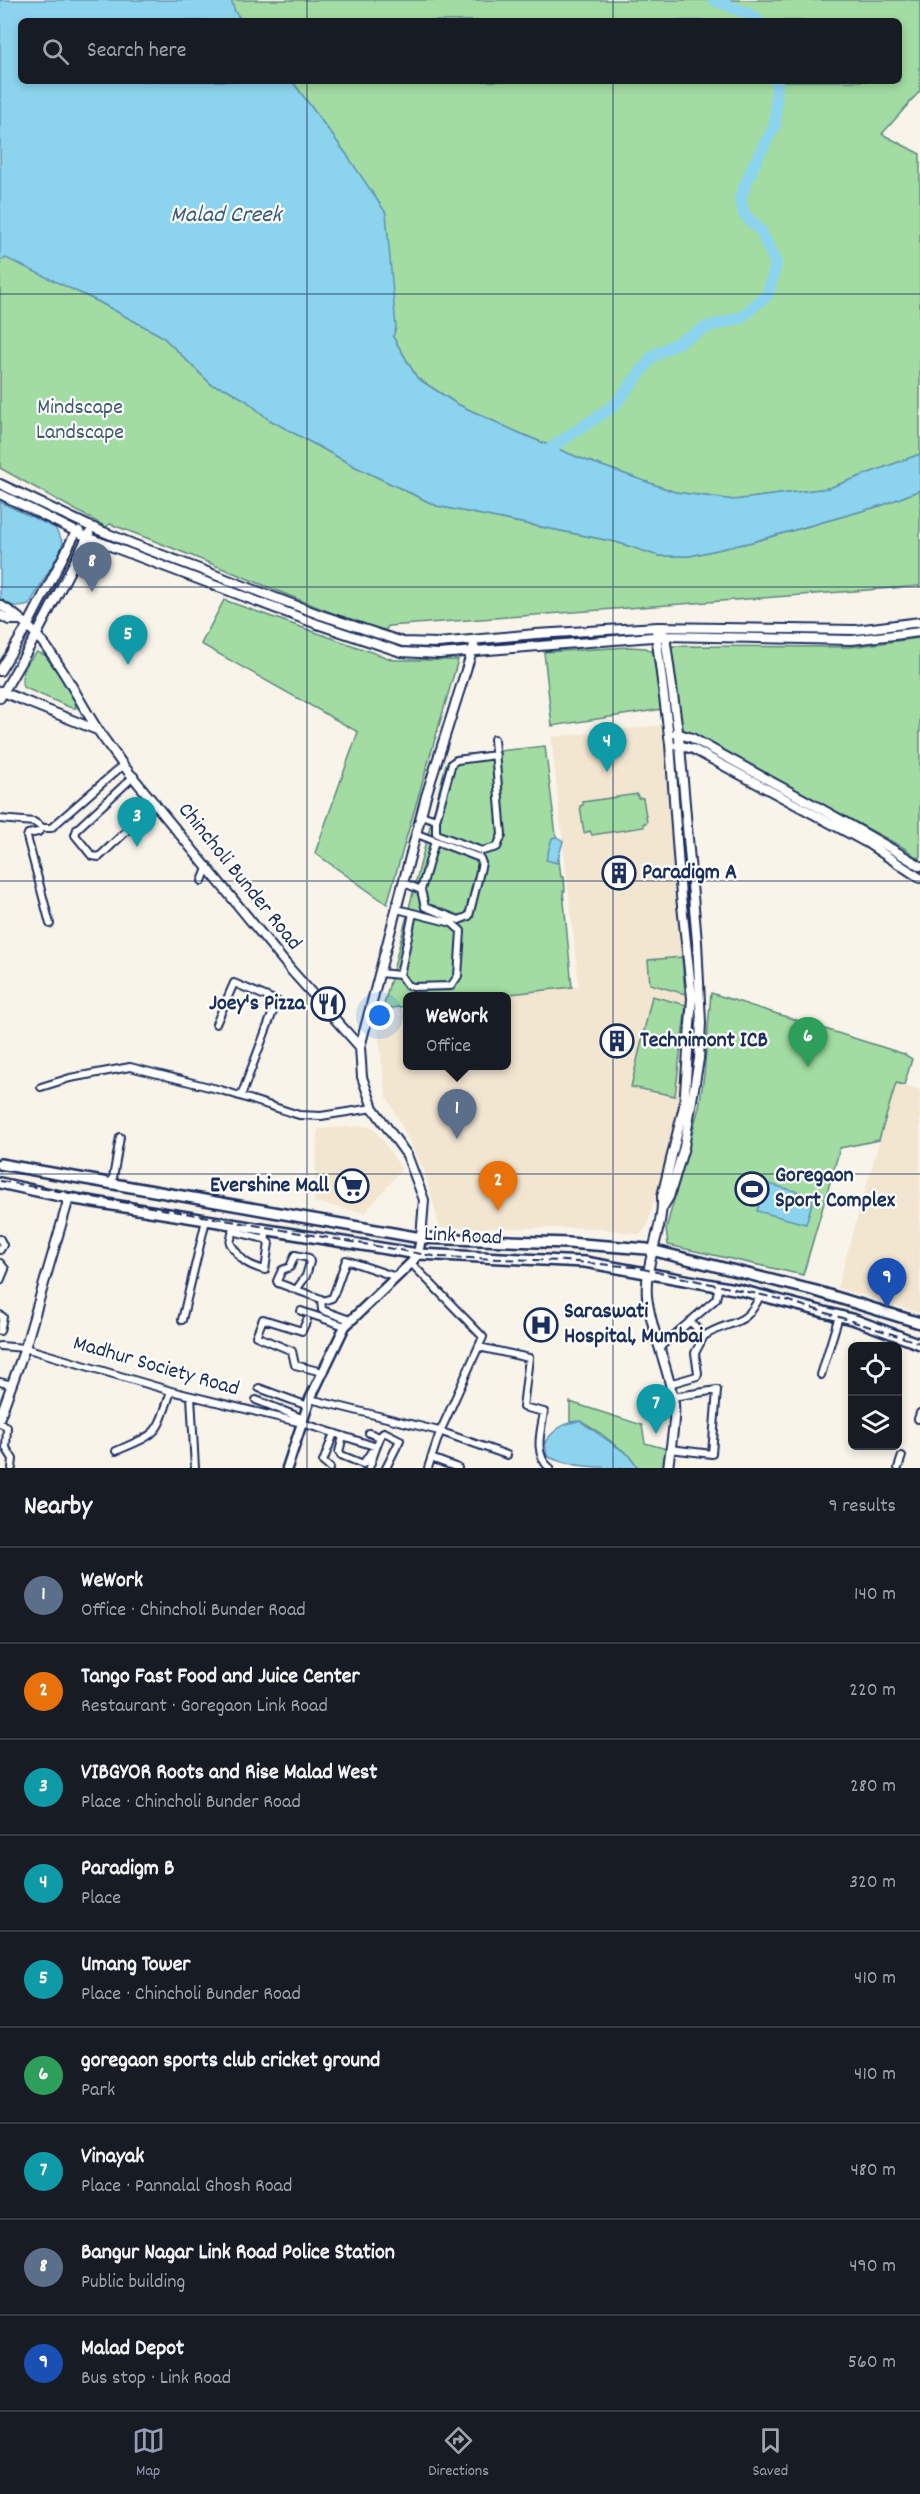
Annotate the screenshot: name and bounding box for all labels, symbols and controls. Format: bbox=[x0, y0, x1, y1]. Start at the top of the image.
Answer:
search box bbox=[18, 18, 902, 84]
icon: search bbox=[39, 35, 72, 68]
text: Search here bbox=[87, 36, 186, 67]
water label: Malad Creek bbox=[171, 199, 284, 233]
park label: Mindscape Landscape bbox=[36, 393, 124, 449]
pin: 8 bbox=[72, 542, 112, 592]
pin: 5 bbox=[108, 616, 148, 665]
pin: 4 bbox=[588, 722, 626, 772]
street label: Chincholi Bunder Road bbox=[170, 796, 308, 958]
pin: 3 bbox=[118, 798, 156, 847]
building icon: Paradigm A bbox=[601, 855, 637, 891]
place label: Paradigm A bbox=[642, 858, 737, 889]
restaurant icon: Joey's Pizza bbox=[310, 986, 346, 1022]
place label: Joey's Pizza bbox=[209, 989, 306, 1020]
popup bbox=[403, 992, 511, 1070]
your location bbox=[365, 1001, 394, 1030]
text: WeWork bbox=[426, 1002, 488, 1033]
pin: 6 bbox=[788, 1018, 828, 1067]
building icon: Technimont ICB bbox=[599, 1023, 635, 1059]
place label: Technimont ICB bbox=[640, 1026, 768, 1057]
text: Office bbox=[426, 1033, 471, 1061]
pin: 1 bbox=[438, 1090, 476, 1139]
place label: Goregaon Sport Complex bbox=[775, 1161, 896, 1217]
pin: 2 bbox=[478, 1162, 518, 1211]
supermarket icon: Evershine Mall bbox=[334, 1168, 370, 1204]
place label: Evershine Mall bbox=[210, 1171, 330, 1202]
sports icon: Goregaon Sport Complex bbox=[734, 1171, 770, 1207]
street label: Link Road bbox=[423, 1219, 503, 1255]
pin: 9 bbox=[868, 1258, 906, 1308]
place label: Saraswati Hospital, Mumbai bbox=[564, 1297, 703, 1353]
hospital icon: Saraswati Hospital, Mumbai bbox=[523, 1307, 559, 1343]
street label: Madhur Society Road bbox=[69, 1328, 243, 1406]
map controls bbox=[848, 1342, 902, 1450]
button: locate bbox=[848, 1342, 902, 1396]
pin: 7 bbox=[636, 1384, 676, 1434]
button: layers bbox=[848, 1396, 902, 1450]
text: Nearby bbox=[24, 1489, 92, 1526]
text: 9 results bbox=[828, 1493, 896, 1521]
text: WeWork bbox=[81, 1566, 143, 1597]
text: 1 bbox=[41, 1581, 46, 1609]
text: 140 m bbox=[854, 1581, 896, 1609]
text: Office · Chincholi Bunder Road bbox=[81, 1597, 306, 1625]
text: Tango Fast Food and Juice Center bbox=[81, 1662, 360, 1693]
text: 2 bbox=[39, 1677, 48, 1705]
text: 220 m bbox=[849, 1677, 896, 1705]
text: Restaurant · Goregaon Link Road bbox=[81, 1693, 328, 1721]
text: VIBGYOR Roots and Rise Malad West bbox=[81, 1758, 377, 1789]
text: 3 bbox=[39, 1773, 48, 1801]
text: 280 m bbox=[850, 1773, 896, 1801]
text: Place · Chincholi Bunder Road bbox=[81, 1789, 301, 1817]
text: Paradigm B bbox=[81, 1854, 174, 1885]
text: 4 bbox=[39, 1869, 48, 1897]
text: 320 m bbox=[849, 1869, 896, 1897]
text: Place bbox=[81, 1885, 121, 1913]
text: Umang Tower bbox=[81, 1950, 191, 1981]
text: 5 bbox=[39, 1965, 48, 1993]
text: 410 m bbox=[854, 1965, 896, 1993]
text: Place · Chincholi Bunder Road bbox=[81, 1981, 301, 2009]
text: goregaon sports club cricket ground bbox=[81, 2046, 380, 2077]
text: 6 bbox=[39, 2061, 48, 2089]
text: 410 m bbox=[854, 2061, 896, 2089]
text: Park bbox=[81, 2077, 115, 2105]
text: Vinayak bbox=[81, 2142, 144, 2173]
text: 7 bbox=[40, 2157, 47, 2185]
text: 480 m bbox=[850, 2157, 896, 2185]
text: Place · Pannalal Ghosh Road bbox=[81, 2173, 292, 2201]
text: Bangur Nagar Link Road Police Station bbox=[81, 2238, 395, 2269]
text: 8 bbox=[39, 2253, 48, 2281]
text: 490 m bbox=[849, 2253, 896, 2281]
text: Public building bbox=[81, 2269, 185, 2297]
text: Malad Depot bbox=[81, 2334, 184, 2365]
text: 9 bbox=[39, 2349, 48, 2377]
text: 560 m bbox=[848, 2349, 896, 2377]
text: Bus stop · Link Road bbox=[81, 2365, 231, 2393]
tab: Map bbox=[132, 2424, 165, 2483]
tab: Directions bbox=[428, 2424, 489, 2483]
tab: Saved bbox=[752, 2424, 788, 2483]

